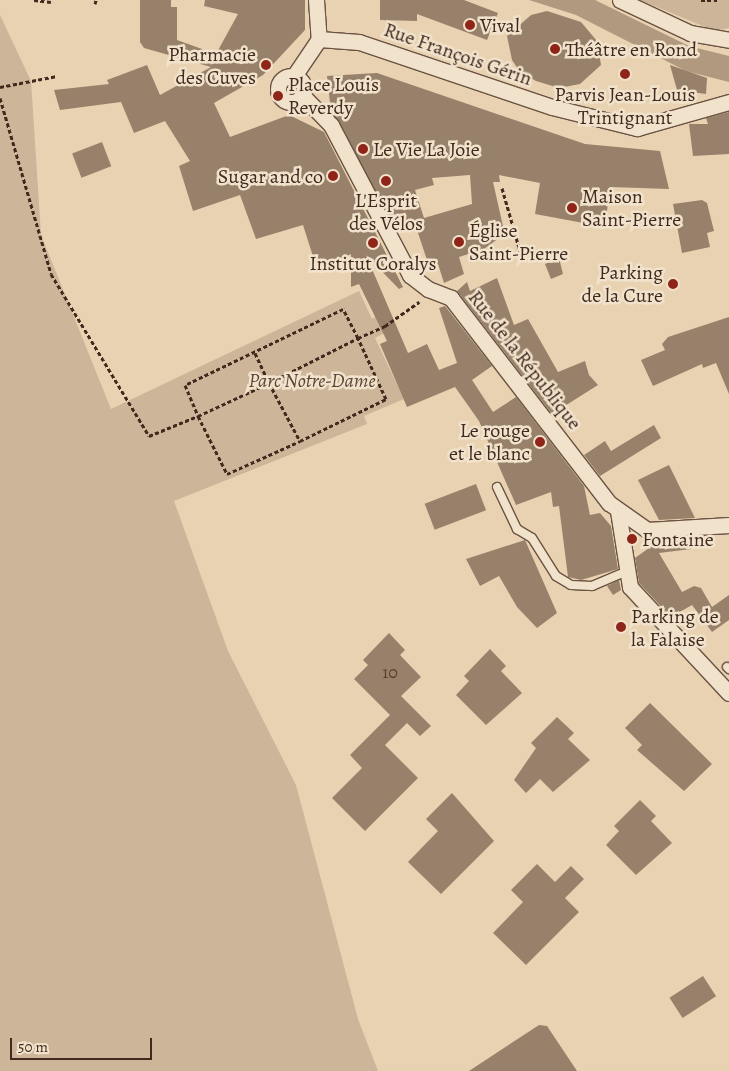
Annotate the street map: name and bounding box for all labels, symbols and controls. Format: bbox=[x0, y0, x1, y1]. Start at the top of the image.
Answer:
place label: Vival bbox=[480, 13, 520, 37]
street label: Rue François Gérin bbox=[381, 17, 535, 91]
marker: Vival bbox=[464, 19, 476, 31]
place label: Théâtre en Rond bbox=[565, 37, 697, 61]
place label: Pharmacie des Cuves bbox=[168, 42, 256, 89]
marker: Théâtre en Rond bbox=[549, 43, 561, 55]
marker: Pharmacie des Cuves bbox=[260, 59, 272, 71]
marker: Parvis Jean-Louis Trintignant bbox=[619, 68, 631, 80]
place label: Place Louis Reverdy bbox=[288, 72, 379, 119]
place label: Parvis Jean-Louis Trintignant bbox=[554, 82, 696, 129]
marker: Place Louis Reverdy bbox=[272, 90, 284, 102]
place label: Le Vie La Joie bbox=[373, 137, 480, 161]
marker: Le Vie La Joie bbox=[357, 143, 369, 155]
place label: Sugar and co bbox=[218, 164, 323, 188]
marker: Sugar and co bbox=[327, 170, 339, 182]
marker: L'Esprit des Vélos bbox=[380, 175, 392, 187]
place label: Maison Saint-Pierre bbox=[582, 185, 681, 232]
place label: L'Esprit des Vélos bbox=[349, 189, 423, 236]
marker: Maison Saint-Pierre bbox=[566, 202, 578, 214]
place label: Église Saint-Pierre bbox=[469, 218, 568, 265]
marker: Église Saint-Pierre bbox=[453, 236, 465, 248]
marker: Institut Coralys bbox=[367, 237, 379, 249]
place label: Institut Coralys bbox=[310, 251, 436, 275]
place label: Parking de la Cure bbox=[581, 260, 663, 307]
marker: Parking de la Cure bbox=[667, 278, 679, 290]
street label: Rue de la République bbox=[463, 286, 587, 434]
park label: Parc Notre-Dame bbox=[248, 368, 376, 392]
place label: Le rouge et le blanc bbox=[449, 419, 530, 466]
marker: Le rouge et le blanc bbox=[534, 436, 546, 448]
place label: Fontaine bbox=[642, 527, 714, 551]
marker: Fontaine bbox=[626, 533, 638, 545]
place label: Parking de la Falaise bbox=[631, 604, 719, 651]
marker: Parking de la Falaise bbox=[615, 621, 627, 633]
house number: 10 bbox=[382, 661, 398, 683]
scale bar bbox=[12, 1028, 155, 1060]
text: 50 m bbox=[18, 1037, 48, 1057]

